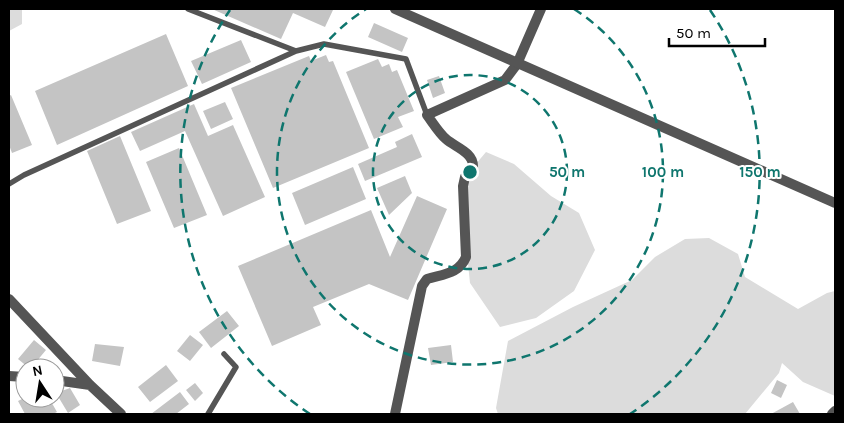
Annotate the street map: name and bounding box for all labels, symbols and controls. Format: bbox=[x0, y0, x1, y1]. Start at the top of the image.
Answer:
scale bar bbox=[669, 15, 765, 47]
text: 50 m bbox=[676, 24, 711, 42]
centre of rings bbox=[461, 163, 479, 181]
text: 50 m bbox=[549, 163, 585, 181]
text: 100 m bbox=[642, 163, 684, 181]
text: 150 m bbox=[739, 163, 781, 181]
north arrow bbox=[15, 358, 65, 408]
text: N bbox=[31, 361, 44, 380]

